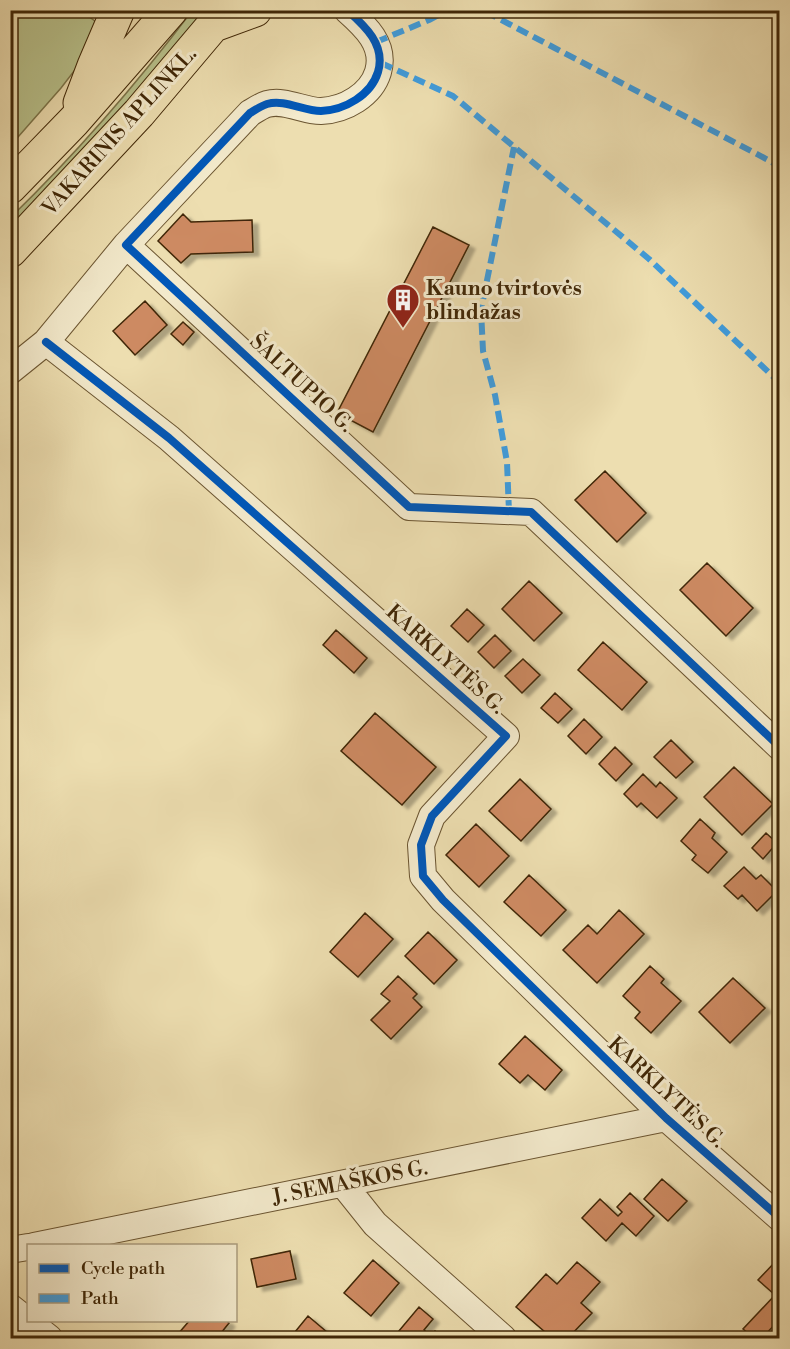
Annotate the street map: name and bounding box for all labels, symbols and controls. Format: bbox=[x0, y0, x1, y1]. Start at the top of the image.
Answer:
street label: VAKARINIS APLINKL. bbox=[36, 42, 203, 222]
place label: Kauno tvirtovės blindažas bbox=[426, 276, 582, 326]
building icon: Kauno tvirtovės blindažas bbox=[385, 282, 421, 329]
street label: ŠALTUPIO G. bbox=[244, 327, 361, 438]
street label: KARKLYTĖS G. bbox=[380, 598, 512, 720]
street label: KARKLYTĖS G. bbox=[602, 1030, 732, 1154]
street label: J. SEMAŠKOS G. bbox=[269, 1152, 430, 1211]
legend bbox=[27, 1244, 237, 1322]
text: Cycle path bbox=[81, 1257, 165, 1280]
text: Path bbox=[81, 1287, 119, 1310]

